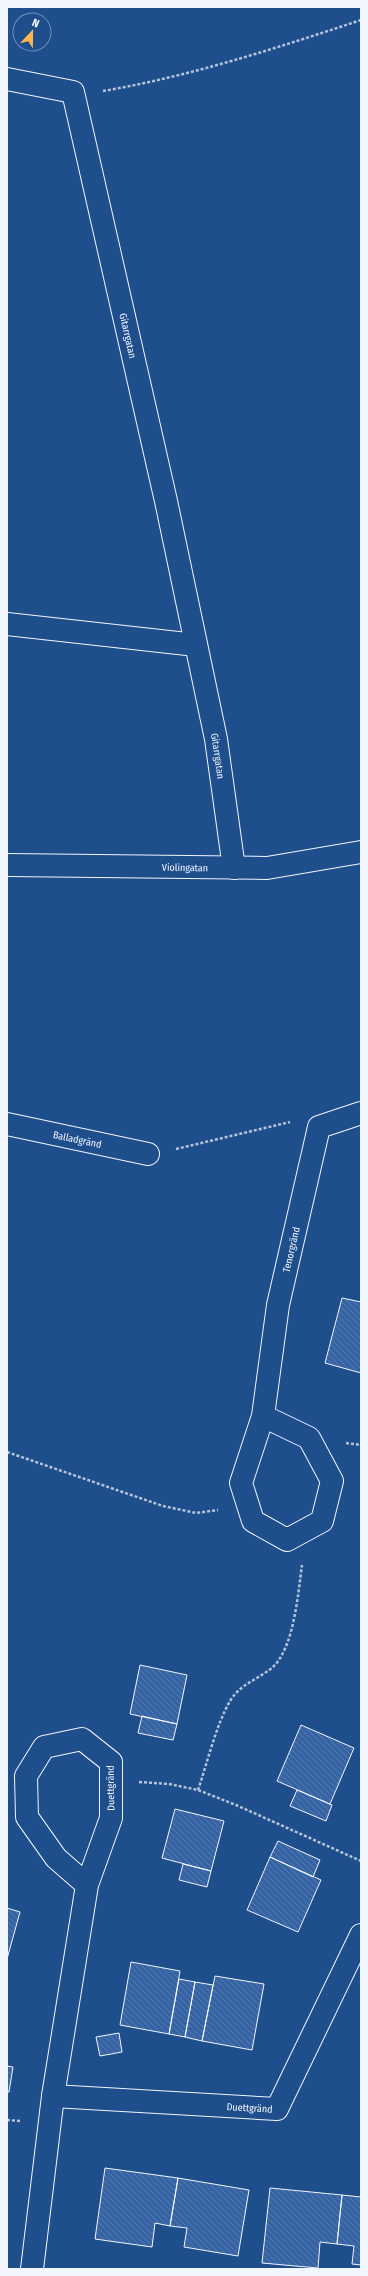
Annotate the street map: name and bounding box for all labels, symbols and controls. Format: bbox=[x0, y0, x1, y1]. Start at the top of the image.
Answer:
north arrow bbox=[12, 12, 52, 52]
text: N bbox=[30, 16, 41, 30]
street label: Gitarrgatan bbox=[116, 312, 138, 360]
street label: Gitarrgatan bbox=[208, 732, 226, 780]
street label: Violingatan bbox=[162, 862, 208, 874]
street label: Balladgränd bbox=[52, 1129, 103, 1151]
street label: Tenorgränd bbox=[281, 1226, 303, 1274]
street label: Duettgränd bbox=[105, 1765, 117, 1811]
street label: Duettgränd bbox=[226, 2101, 273, 2116]

